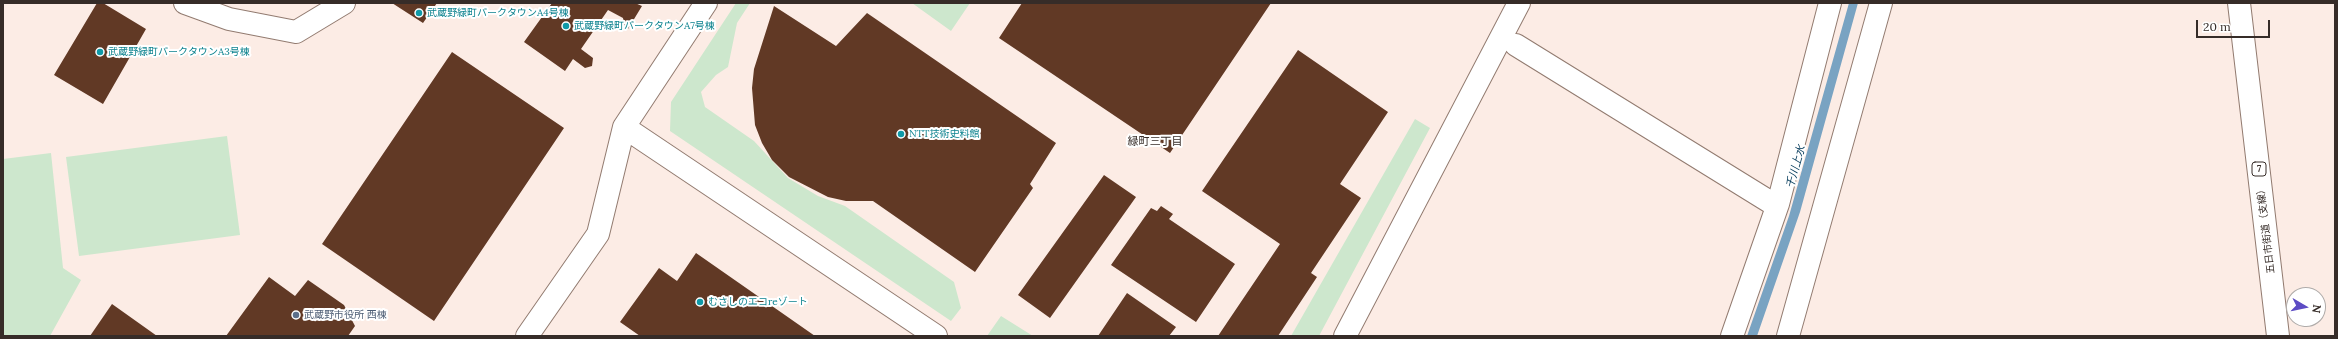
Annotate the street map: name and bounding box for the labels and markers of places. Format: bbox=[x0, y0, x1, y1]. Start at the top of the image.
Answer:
place label: 武蔵野緑町パークタウンA4号棟 bbox=[427, 7, 569, 19]
marker: 武蔵野緑町パークタウンA4号棟 bbox=[414, 8, 424, 18]
place label: 武蔵野緑町パークタウンA7号棟 bbox=[574, 20, 715, 32]
marker: 武蔵野緑町パークタウンA7号棟 bbox=[561, 21, 571, 31]
place label: 武蔵野緑町パークタウンA3号棟 bbox=[108, 46, 250, 58]
marker: 武蔵野緑町パークタウンA3号棟 bbox=[95, 47, 105, 57]
place label: NTT技術史料館 bbox=[909, 128, 979, 140]
marker: NTT技術史料館 bbox=[896, 129, 906, 139]
place label: むさしのエコreゾート bbox=[708, 296, 808, 308]
marker: むさしのエコreゾート bbox=[695, 297, 705, 307]
place label: 武蔵野市役所 西棟 bbox=[304, 309, 387, 321]
marker: 武蔵野市役所 西棟 bbox=[291, 310, 301, 320]

